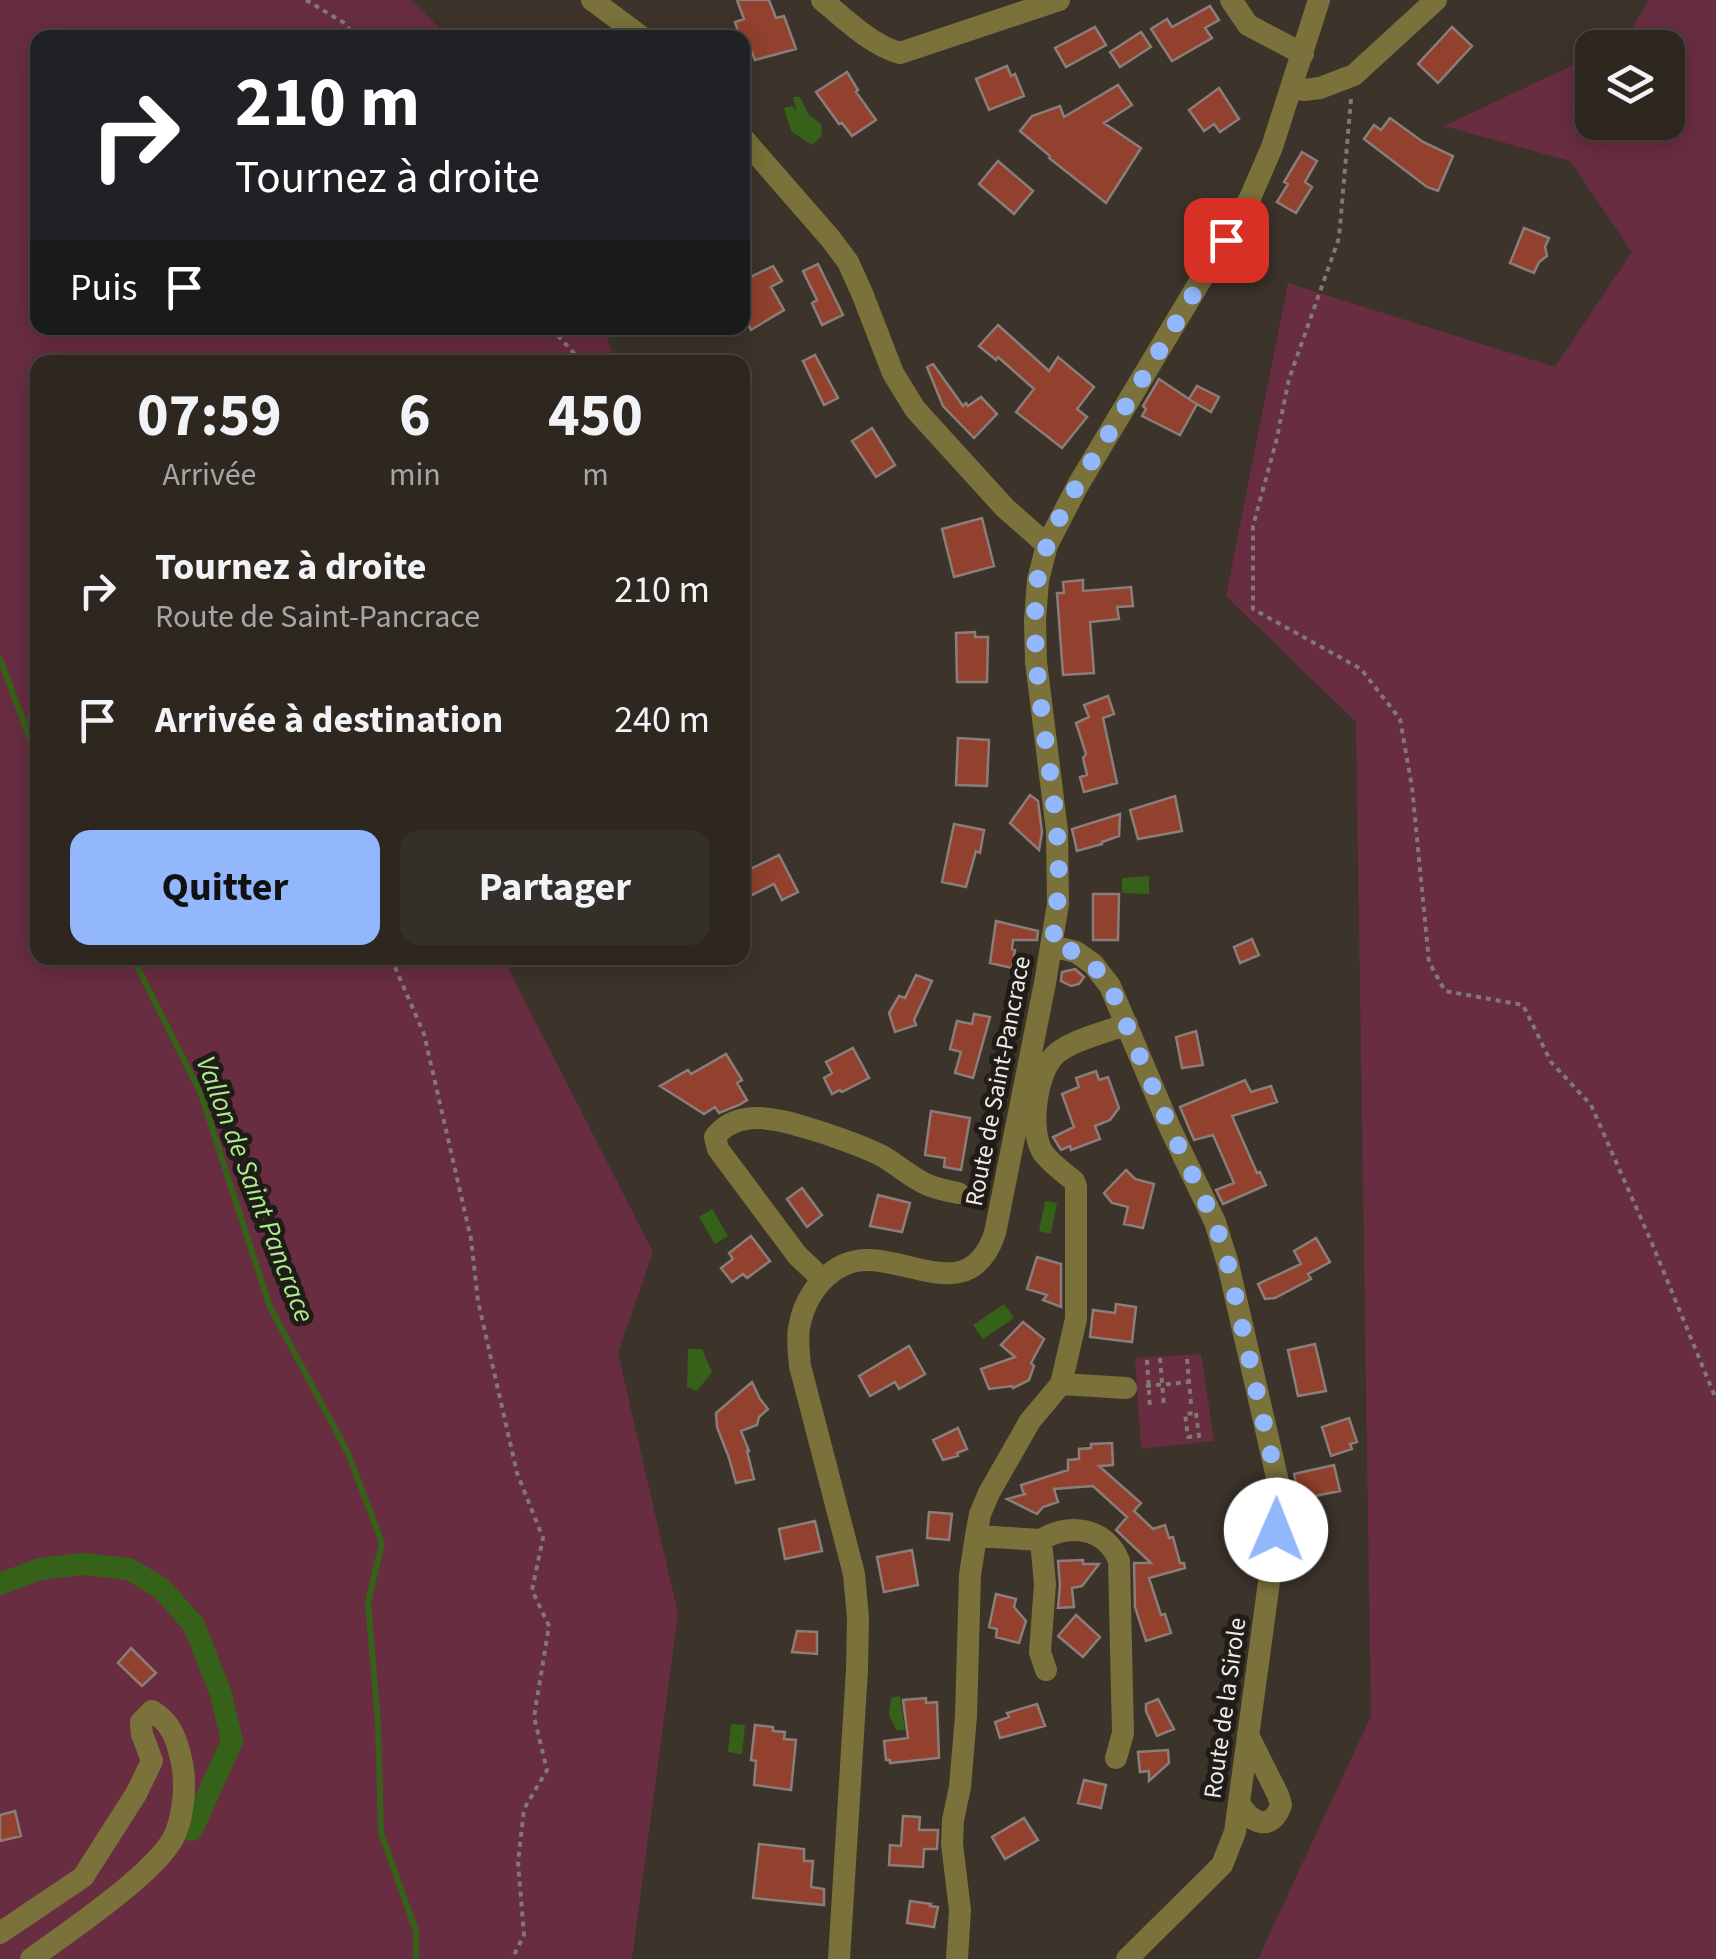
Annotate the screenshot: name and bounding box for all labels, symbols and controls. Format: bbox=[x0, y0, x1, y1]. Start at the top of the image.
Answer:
map controls bbox=[1575, 30, 1685, 140]
button: layers bbox=[1575, 30, 1685, 140]
text: 210 m bbox=[235, 53, 420, 153]
icon: right bbox=[70, 70, 200, 200]
text: Tournez à droite bbox=[235, 146, 540, 210]
pin bbox=[1184, 198, 1269, 283]
icon: arrive bbox=[1199, 213, 1254, 268]
icon: arrive bbox=[157, 260, 212, 315]
text: Puis bbox=[70, 261, 137, 315]
text: 07:59 bbox=[137, 374, 282, 459]
text: 6 bbox=[399, 374, 431, 459]
text: 450 bbox=[548, 374, 643, 459]
text: Arrivée bbox=[162, 452, 256, 498]
text: min bbox=[389, 452, 441, 498]
text: m bbox=[582, 452, 609, 498]
text: Tournez à droite bbox=[155, 540, 427, 594]
icon: right bbox=[70, 563, 125, 618]
text: 210 m bbox=[614, 563, 710, 617]
text: Route de Saint-Pancrace bbox=[155, 594, 480, 640]
icon: arrive bbox=[70, 693, 125, 748]
text: Arrivée à destination bbox=[155, 693, 503, 747]
text: 240 m bbox=[614, 693, 710, 747]
button: Quitter bbox=[70, 830, 380, 945]
button: Partager bbox=[400, 830, 710, 945]
street label: Route de Saint-Pancrace bbox=[956, 953, 1040, 1209]
water label: Vallon de Saint Pancrace bbox=[186, 1050, 324, 1328]
position arrow bbox=[1224, 1478, 1328, 1582]
street label: Route de la Sirole bbox=[1194, 1615, 1255, 1801]

